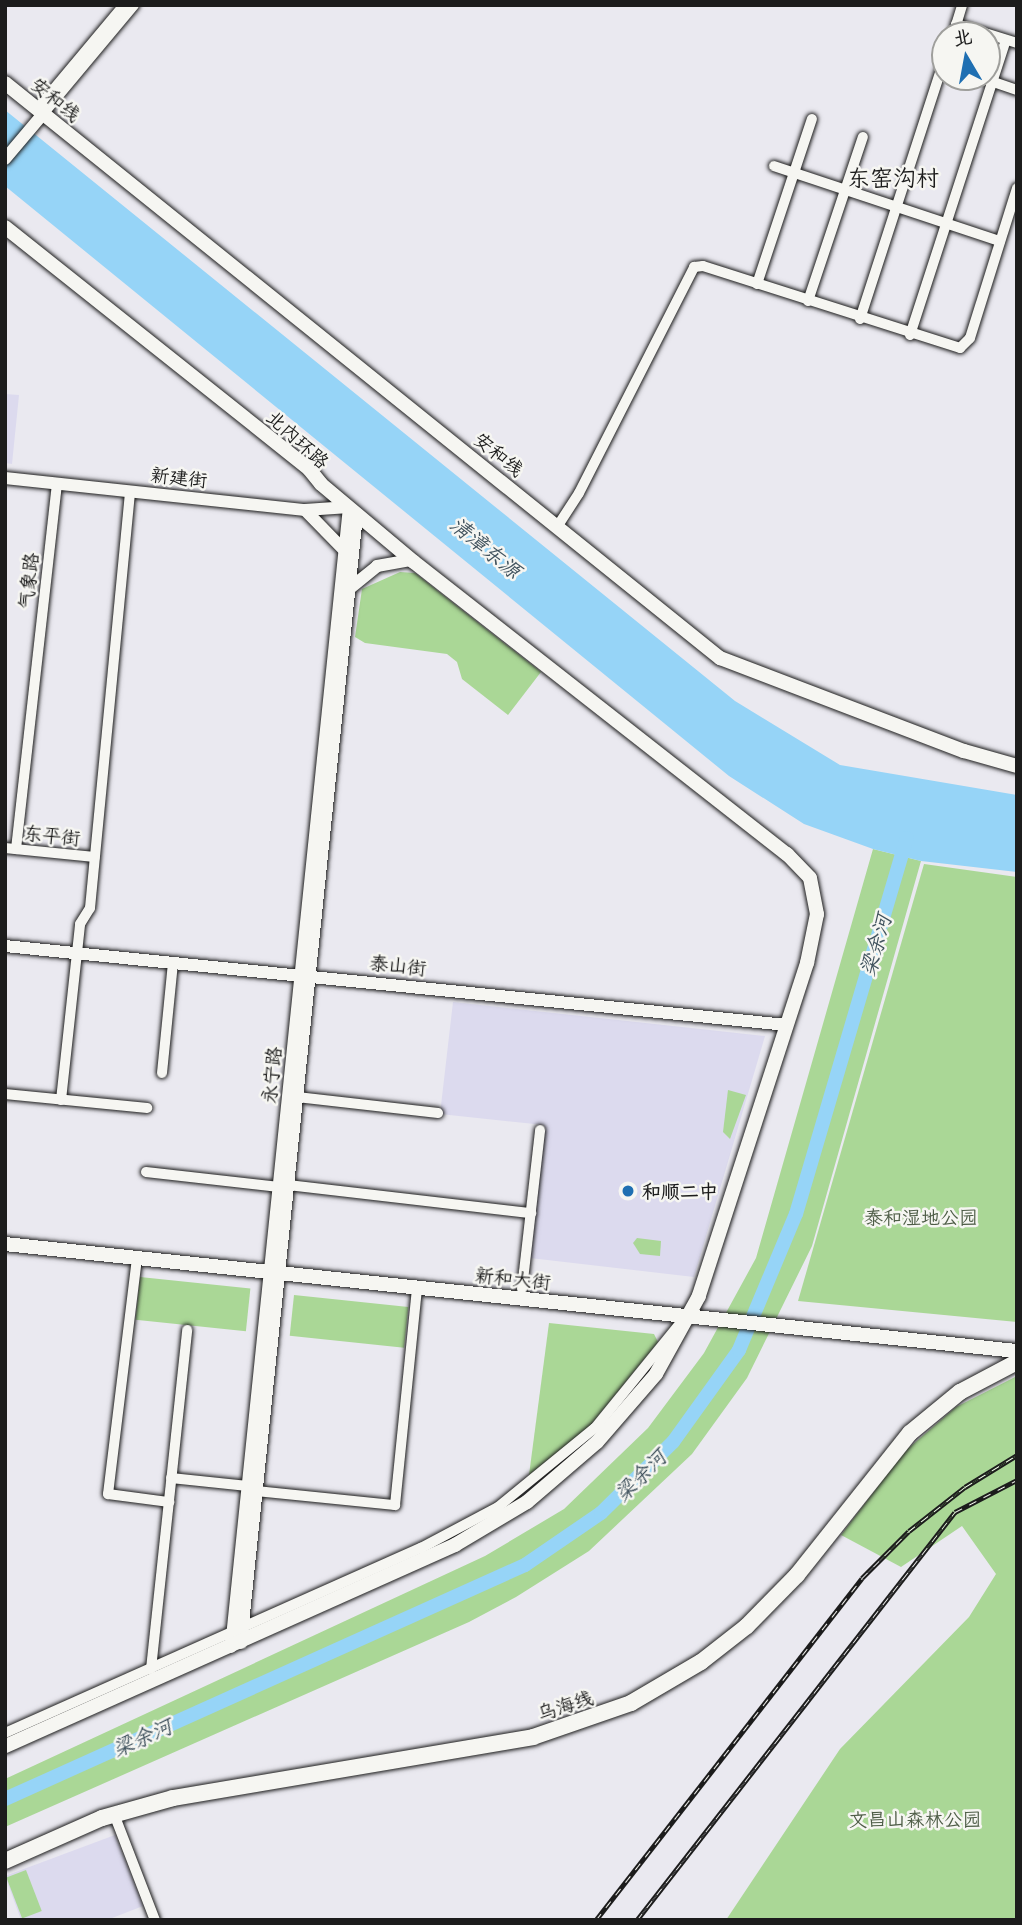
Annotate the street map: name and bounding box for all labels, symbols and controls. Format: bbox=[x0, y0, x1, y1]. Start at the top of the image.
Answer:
north arrow bbox=[931, 21, 1001, 91]
text: 北 bbox=[951, 23, 974, 51]
street label: 安和线 bbox=[27, 72, 85, 126]
district label: 东窑沟村 bbox=[847, 163, 939, 191]
street label: 北内环路 bbox=[262, 405, 334, 473]
street label: 安和线 bbox=[470, 427, 528, 481]
street label: 新建街 bbox=[149, 463, 209, 491]
water label: 清漳东源 bbox=[445, 511, 527, 583]
street label: 气象路 bbox=[14, 551, 42, 611]
street label: 东平街 bbox=[22, 821, 82, 849]
water label: 梁余河 bbox=[854, 911, 896, 979]
street label: 泰山街 bbox=[368, 951, 428, 979]
street label: 永宁路 bbox=[257, 1045, 285, 1105]
place label: 和顺二中 bbox=[642, 1180, 718, 1202]
marker: 和顺二中 bbox=[620, 1183, 636, 1199]
park label: 泰和湿地公园 bbox=[864, 1206, 978, 1228]
street label: 新和大街 bbox=[474, 1263, 552, 1293]
water label: 梁余河 bbox=[609, 1444, 671, 1506]
street label: 乌海线 bbox=[534, 1685, 596, 1725]
water label: 梁余河 bbox=[108, 1713, 176, 1761]
park label: 文昌山森林公园 bbox=[849, 1808, 981, 1830]

